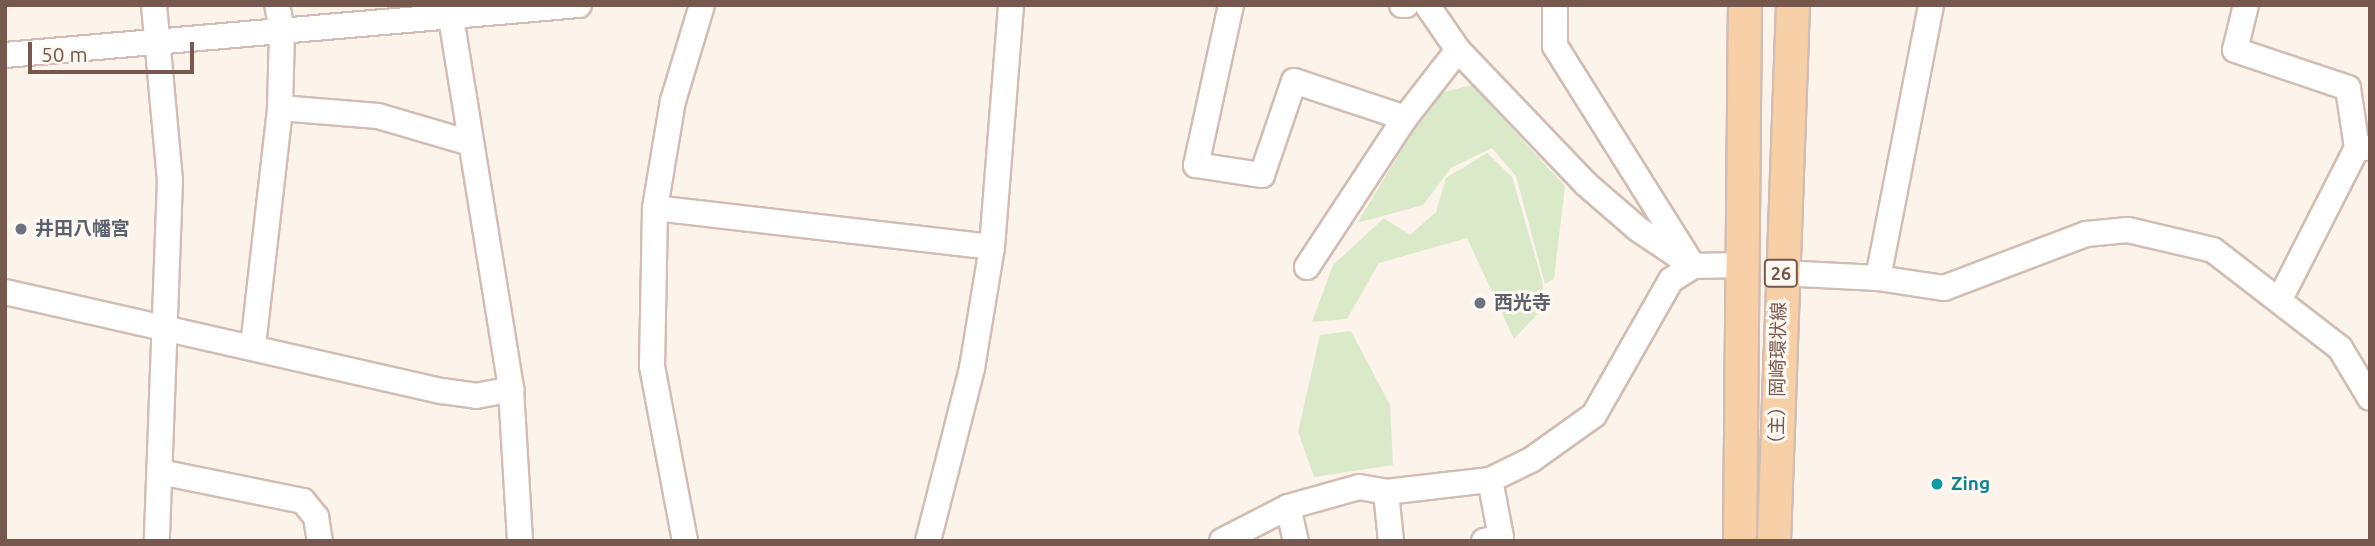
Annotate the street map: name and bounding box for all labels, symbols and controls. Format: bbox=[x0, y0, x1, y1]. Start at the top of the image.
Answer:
scale bar bbox=[32, 28, 198, 72]
text: 50 m bbox=[41, 42, 88, 66]
place label: 井田八幡宮 bbox=[35, 218, 130, 240]
marker: 井田八幡宮 bbox=[13, 221, 29, 237]
road number: 26 bbox=[1764, 258, 1798, 288]
place label: 西光寺 bbox=[1494, 292, 1551, 314]
marker: 西光寺 bbox=[1472, 295, 1488, 311]
street label: （主）岡崎環状線 bbox=[1765, 302, 1791, 454]
place label: Zing bbox=[1951, 473, 1990, 495]
marker: Zing bbox=[1929, 476, 1945, 492]

